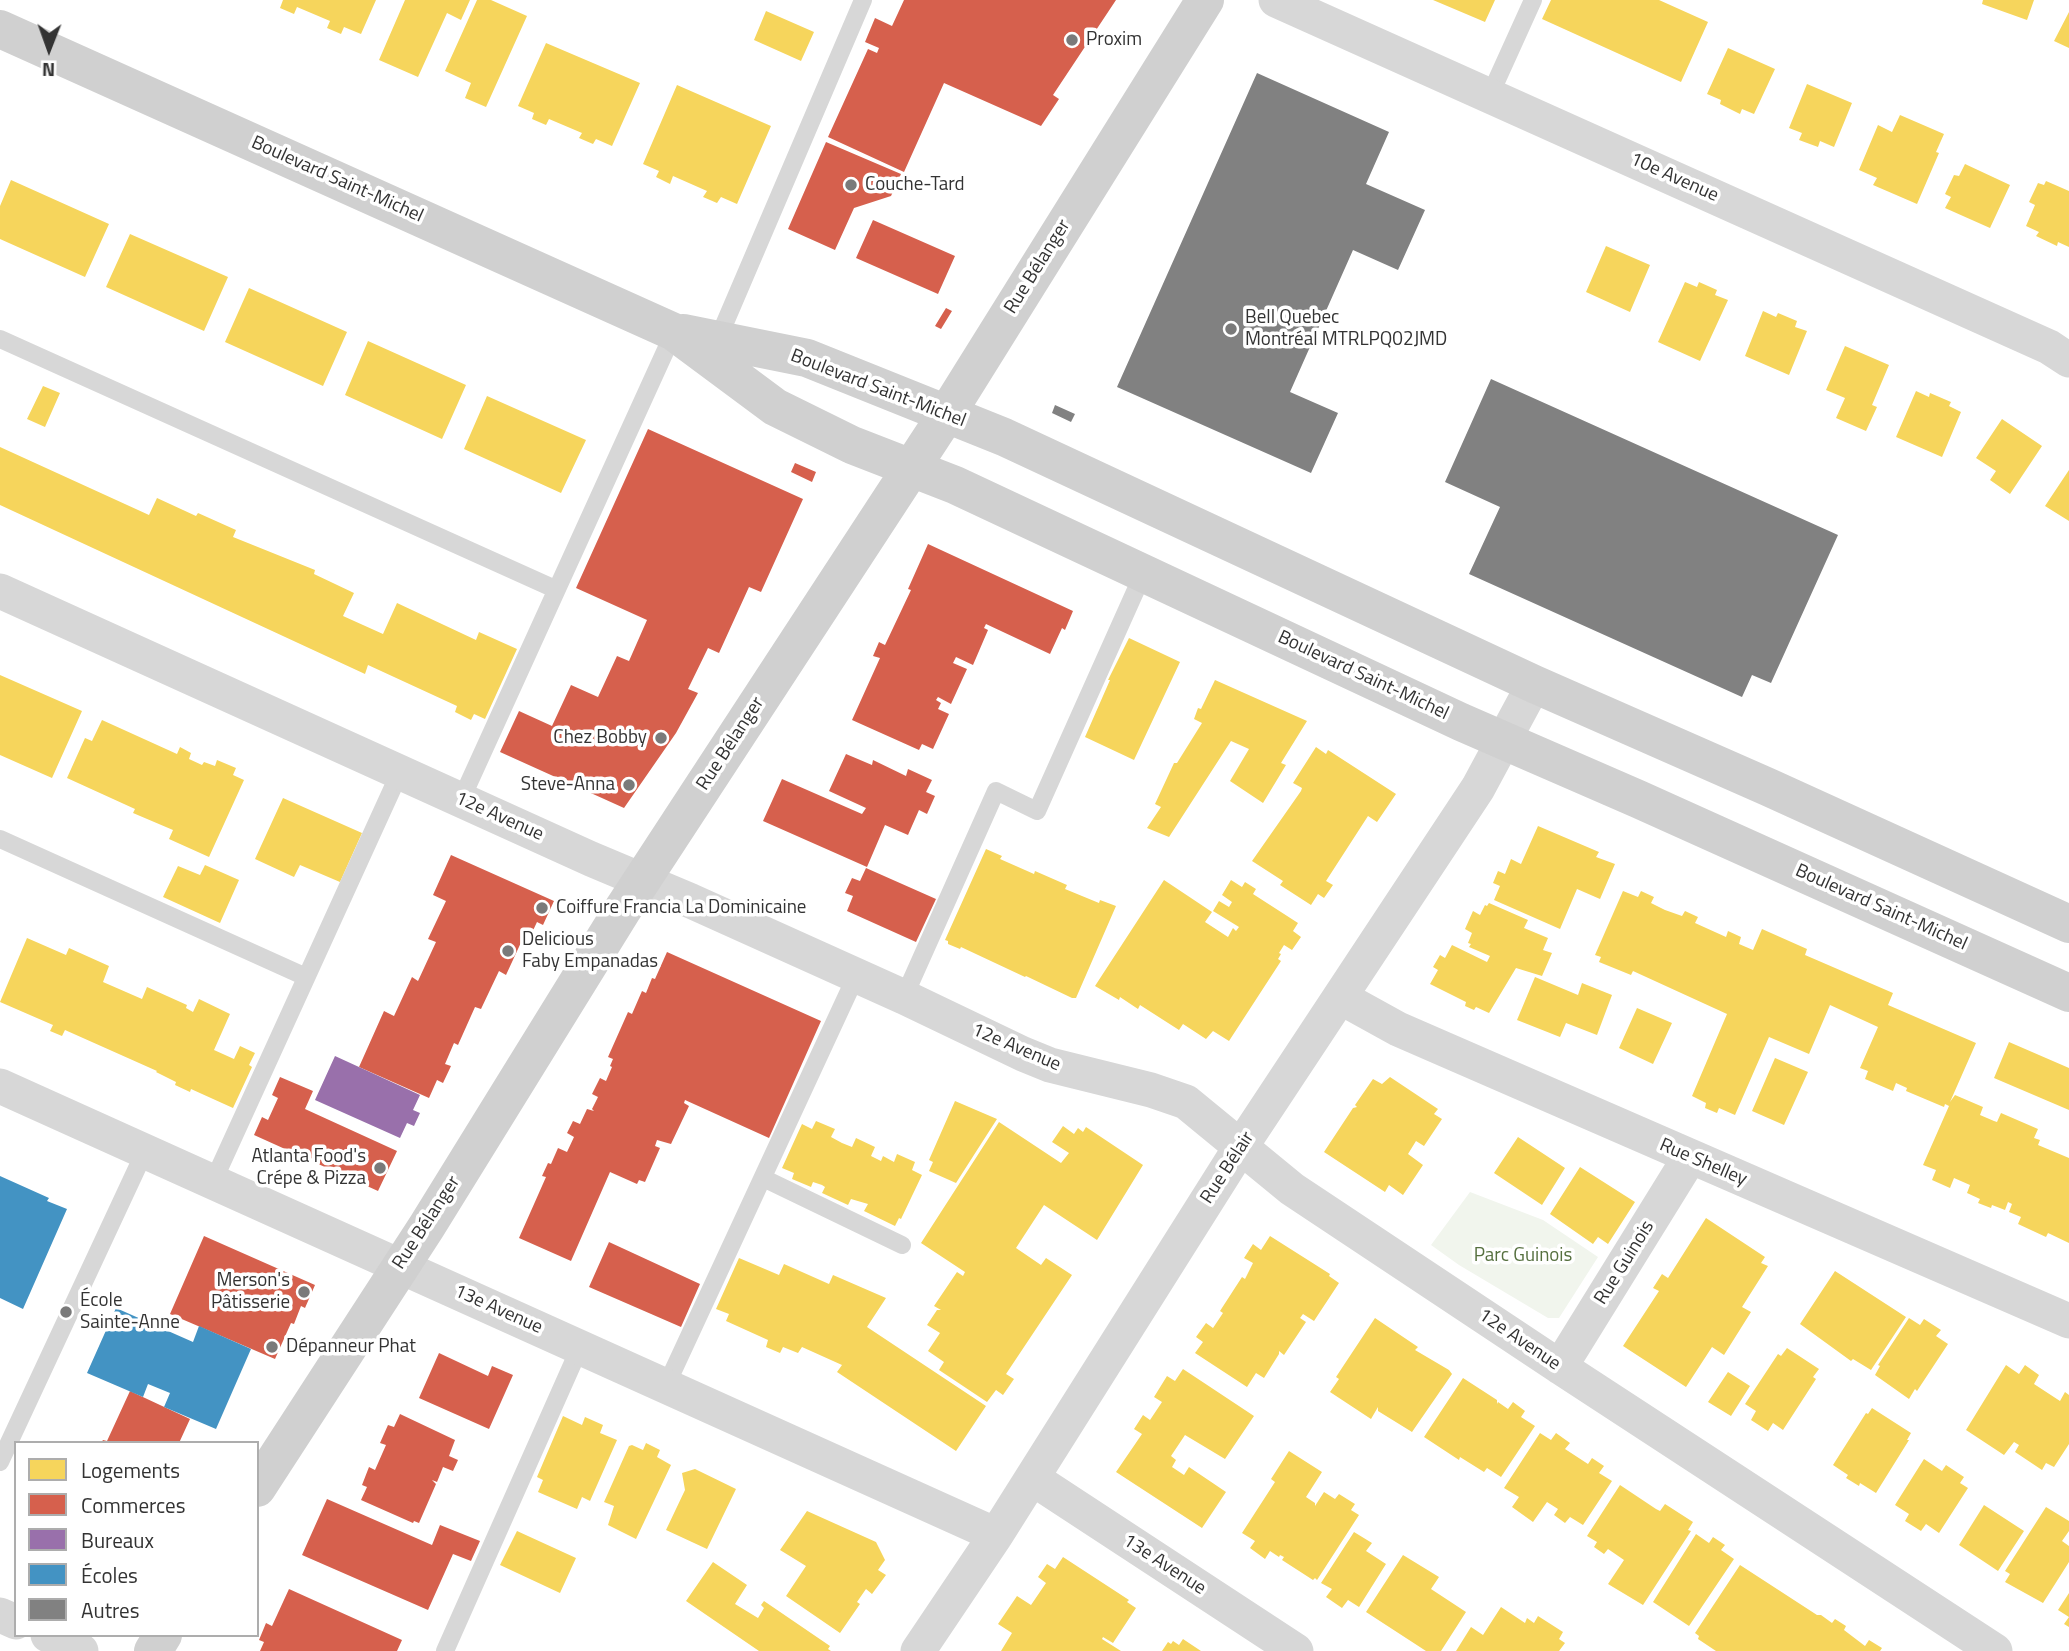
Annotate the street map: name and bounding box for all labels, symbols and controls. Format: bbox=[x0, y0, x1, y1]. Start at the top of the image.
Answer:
north arrow bbox=[14, 14, 84, 84]
place label: Proxim bbox=[1086, 29, 1142, 51]
marker: Proxim bbox=[1064, 32, 1080, 48]
text: N bbox=[42, 56, 55, 85]
street label: Boulevard Saint-Michel bbox=[247, 132, 427, 228]
street label: 10e Avenue bbox=[1626, 148, 1722, 208]
place label: Couche-Tard bbox=[865, 174, 965, 196]
marker: Couche-Tard bbox=[843, 177, 859, 193]
street label: Rue Bélanger bbox=[1000, 216, 1076, 318]
place label: Bell Quebec Montréal MTRLPQ02JMD bbox=[1245, 307, 1447, 351]
marker: Bell Quebec Montréal MTRLPQ02JMD bbox=[1223, 321, 1239, 337]
street label: Boulevard Saint-Michel bbox=[787, 345, 969, 433]
street label: Boulevard Saint-Michel bbox=[1274, 626, 1452, 726]
street label: Rue Bélanger bbox=[692, 693, 770, 795]
place label: Chez Bobby bbox=[553, 727, 647, 749]
marker: Chez Bobby bbox=[653, 730, 669, 746]
place label: Steve-Anna bbox=[521, 774, 615, 796]
marker: Steve-Anna bbox=[621, 777, 637, 793]
street label: 12e Avenue bbox=[451, 787, 547, 847]
street label: Boulevard Saint-Michel bbox=[1791, 860, 1971, 956]
place label: Coiffure Francia La Dominicaine bbox=[556, 897, 806, 919]
marker: Coiffure Francia La Dominicaine bbox=[534, 900, 550, 916]
place label: Delicious Faby Empanadas bbox=[522, 929, 658, 973]
marker: Delicious Faby Empanadas bbox=[500, 943, 516, 959]
street label: 12e Avenue bbox=[968, 1019, 1064, 1077]
street label: Rue Bélair bbox=[1196, 1128, 1260, 1208]
street label: Rue Shelley bbox=[1656, 1134, 1750, 1192]
place label: Atlanta Food's Crépe & Pizza bbox=[251, 1146, 366, 1190]
marker: Atlanta Food's Crépe & Pizza bbox=[372, 1160, 388, 1176]
street label: Rue Bélanger bbox=[388, 1172, 466, 1274]
street label: Rue Guinois bbox=[1590, 1217, 1660, 1309]
park label: Parc Guinois bbox=[1474, 1245, 1572, 1267]
place label: Merson's Pâtisserie bbox=[211, 1270, 290, 1314]
street label: 13e Avenue bbox=[450, 1280, 546, 1340]
marker: Merson's Pâtisserie bbox=[296, 1284, 312, 1300]
place label: École Sainte-Anne bbox=[80, 1290, 180, 1334]
marker: École Sainte-Anne bbox=[58, 1304, 74, 1320]
street label: 12e Avenue bbox=[1473, 1304, 1565, 1376]
place label: Dépanneur Phat bbox=[286, 1336, 416, 1358]
marker: Dépanneur Phat bbox=[264, 1339, 280, 1355]
legend bbox=[14, 1441, 259, 1637]
text: Logements bbox=[81, 1454, 180, 1486]
text: Commerces bbox=[81, 1489, 185, 1521]
text: Bureaux bbox=[81, 1524, 154, 1556]
street label: 13e Avenue bbox=[1118, 1530, 1210, 1600]
text: Écoles bbox=[81, 1559, 138, 1591]
text: Autres bbox=[81, 1594, 139, 1626]

